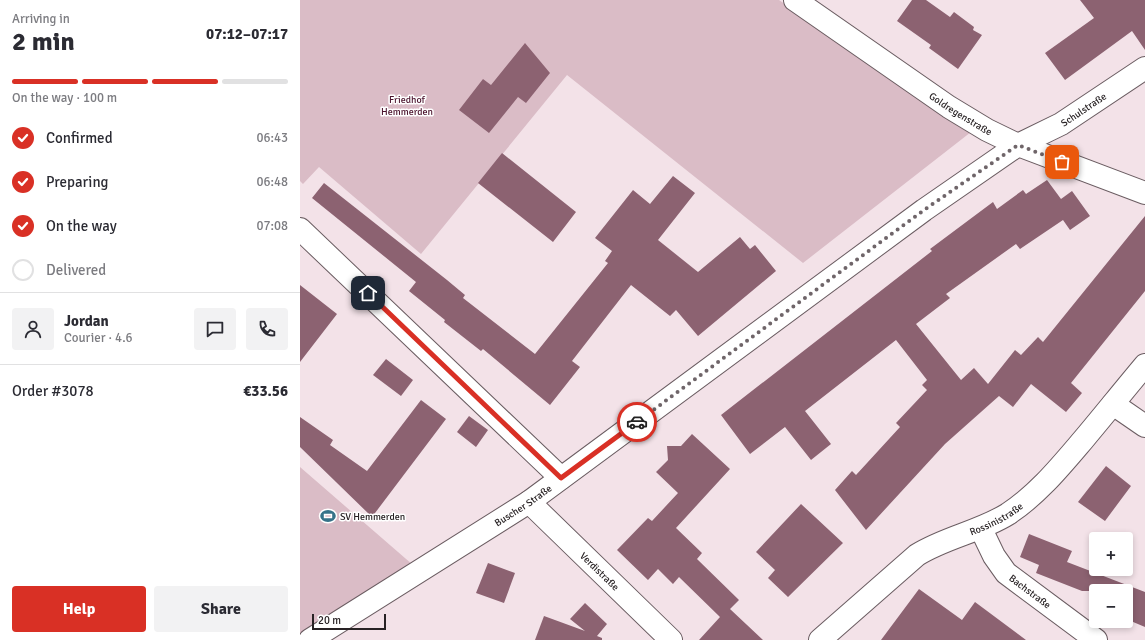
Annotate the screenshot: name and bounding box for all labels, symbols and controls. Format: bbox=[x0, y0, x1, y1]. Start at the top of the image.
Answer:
text: Arriving in bbox=[12, 11, 70, 27]
text: 07:12–07:17 bbox=[206, 25, 288, 43]
text: 2 min bbox=[12, 26, 75, 58]
text: On the way · 100 m bbox=[12, 90, 117, 106]
street label: Goldregenstraße bbox=[927, 90, 994, 139]
street label: Schulstraße bbox=[1059, 91, 1109, 129]
park label: Friedhof Hemmerden bbox=[381, 94, 433, 118]
icon: check bbox=[12, 127, 34, 149]
text: Confirmed bbox=[46, 129, 113, 147]
text: 06:43 bbox=[256, 130, 288, 146]
pin bbox=[1045, 145, 1079, 179]
icon: bag bbox=[1051, 151, 1073, 173]
icon: check bbox=[12, 171, 34, 193]
text: Preparing bbox=[46, 173, 109, 191]
text: 06:48 bbox=[256, 174, 288, 190]
icon: check bbox=[12, 215, 34, 237]
text: On the way bbox=[46, 217, 117, 235]
text: 07:08 bbox=[256, 218, 288, 234]
text: Delivered bbox=[46, 261, 106, 279]
pin bbox=[351, 276, 385, 310]
icon: home bbox=[357, 282, 379, 304]
button: person bbox=[12, 308, 54, 350]
button: chat bbox=[194, 308, 236, 350]
button: phone bbox=[246, 308, 288, 350]
text: Jordan bbox=[64, 312, 109, 330]
text: Courier · 4.6 bbox=[64, 330, 133, 346]
text: Order #3078 bbox=[12, 382, 94, 400]
text: €33.56 bbox=[243, 382, 288, 400]
courier bbox=[617, 402, 657, 442]
icon: car bbox=[626, 411, 648, 433]
street label: Buscher Straße bbox=[493, 482, 554, 529]
street label: Rossinistraße bbox=[968, 500, 1026, 538]
sports icon: SV Hemmerden bbox=[319, 507, 337, 525]
place label: SV Hemmerden bbox=[340, 511, 405, 523]
map controls bbox=[1089, 532, 1133, 628]
button: + bbox=[1089, 532, 1133, 576]
street label: Verdistraße bbox=[577, 550, 621, 593]
street label: Bachstraße bbox=[1006, 572, 1053, 611]
button: − bbox=[1089, 584, 1133, 628]
button: Help bbox=[12, 586, 146, 632]
button: Share bbox=[154, 586, 288, 632]
scale bar bbox=[312, 612, 386, 631]
text: 20 m bbox=[318, 614, 341, 627]

